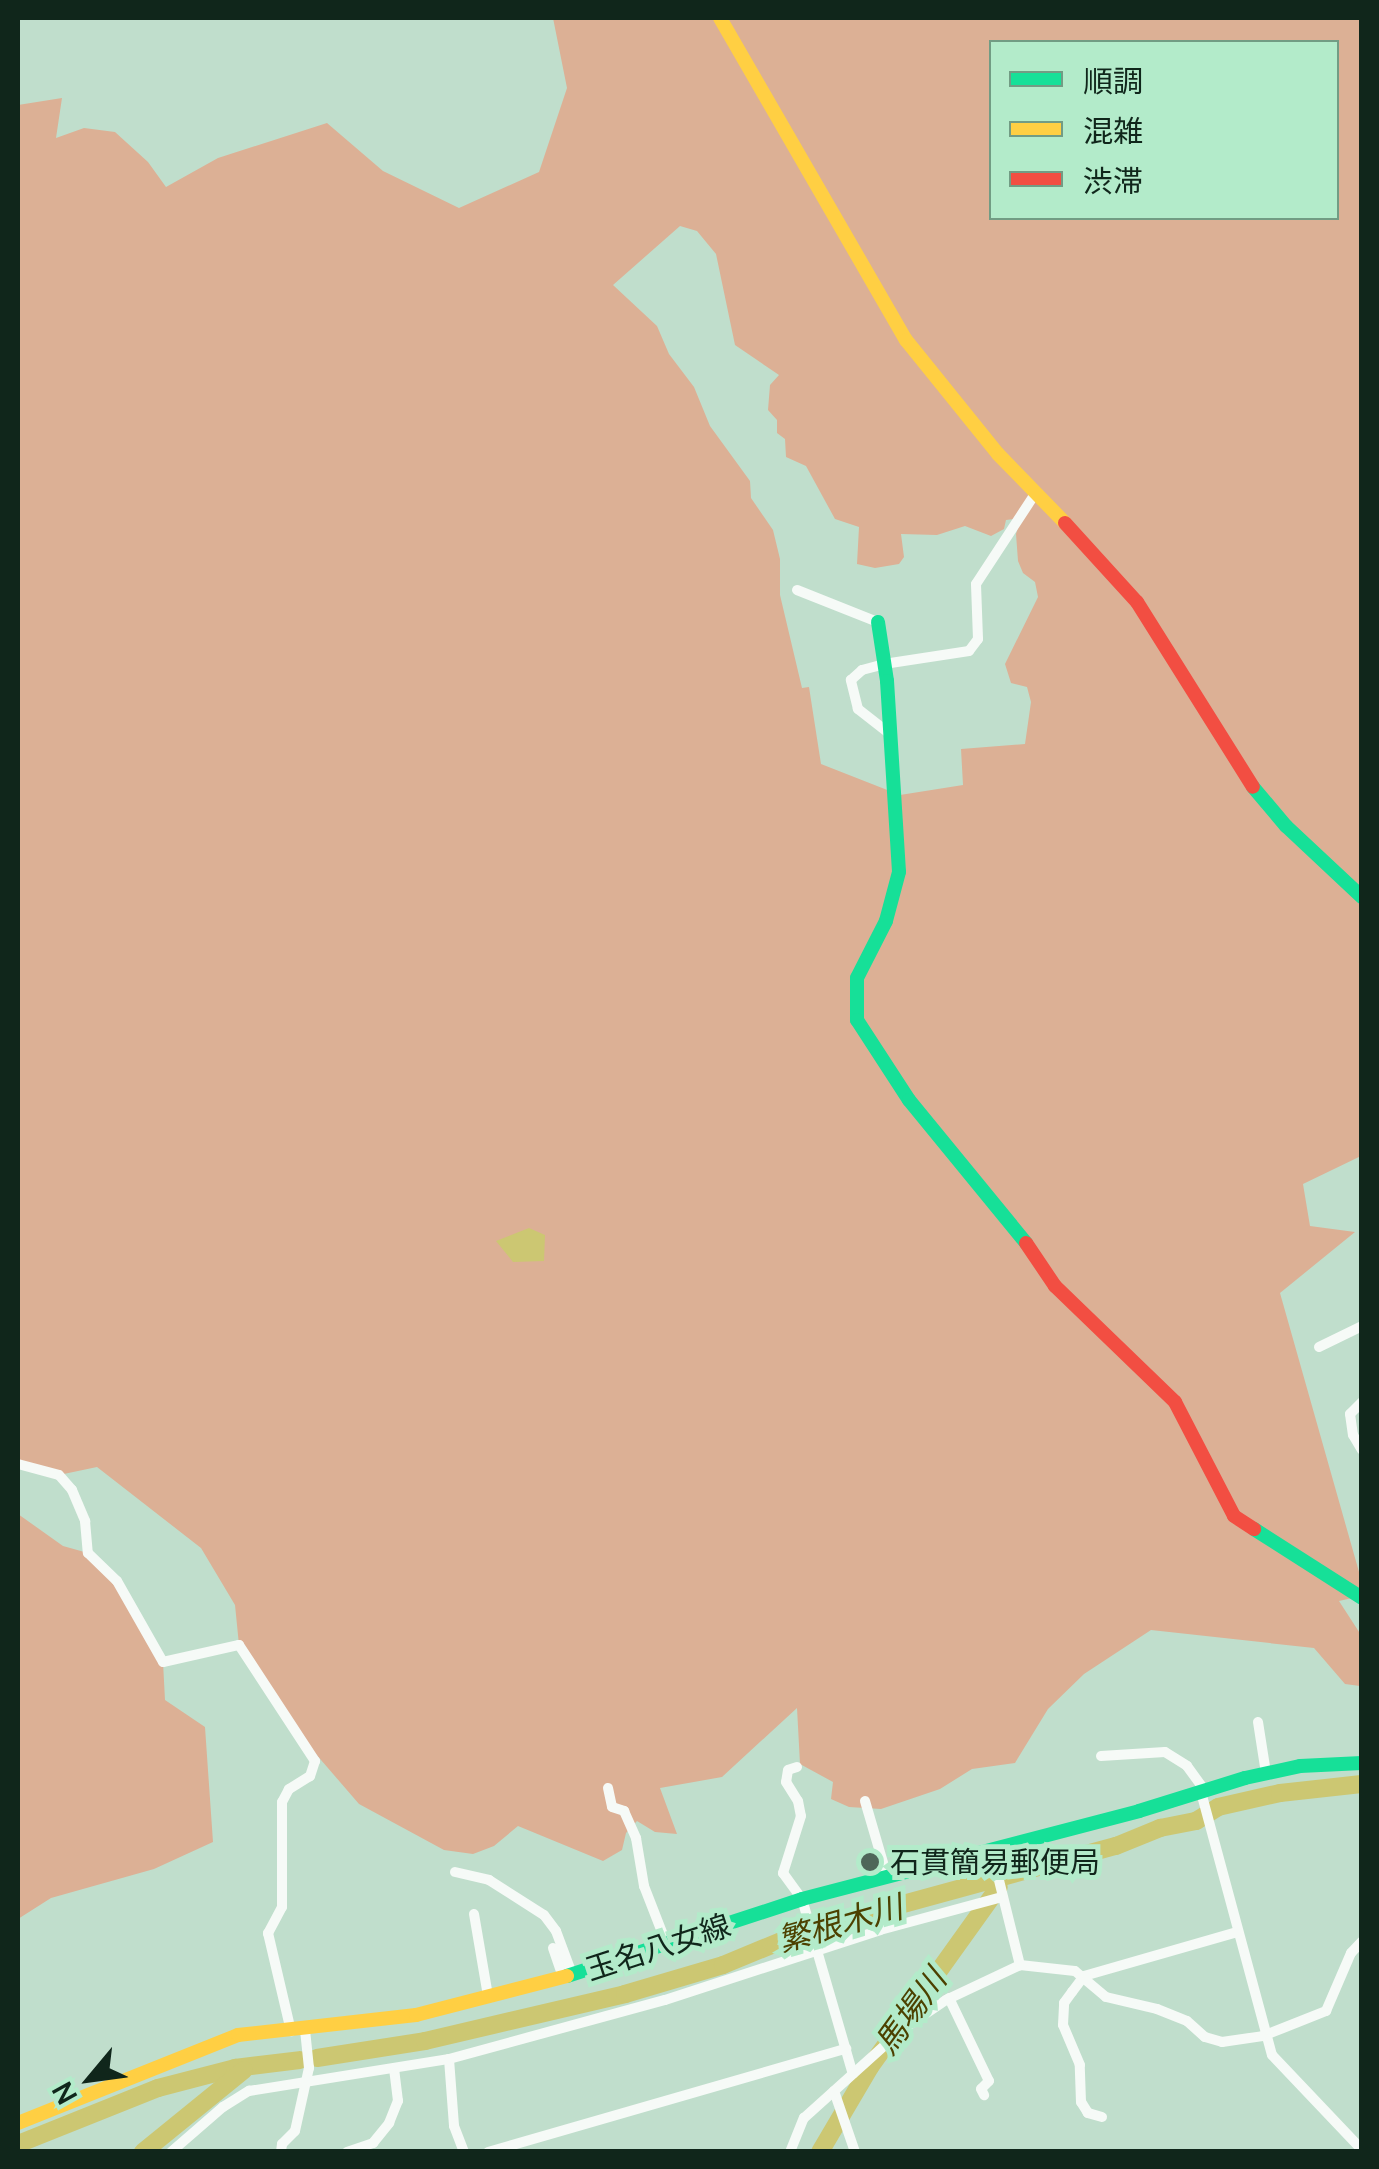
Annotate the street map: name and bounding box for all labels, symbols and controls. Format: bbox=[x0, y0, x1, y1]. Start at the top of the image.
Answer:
legend bbox=[989, 40, 1339, 220]
text: 順調 bbox=[1083, 60, 1143, 101]
text: 混雑 bbox=[1083, 110, 1143, 151]
text: 渋滞 bbox=[1083, 160, 1143, 201]
place label: 石貫簡易郵便局 bbox=[890, 1844, 1100, 1880]
marker: 石貫簡易郵便局 bbox=[859, 1851, 881, 1873]
water label: 繁根木川 bbox=[773, 1887, 907, 1959]
street label: 玉名八女線 bbox=[581, 1907, 735, 1987]
water label: 馬場川 bbox=[866, 1961, 954, 2061]
north arrow bbox=[40, 2029, 140, 2129]
text: N bbox=[42, 2076, 85, 2112]

